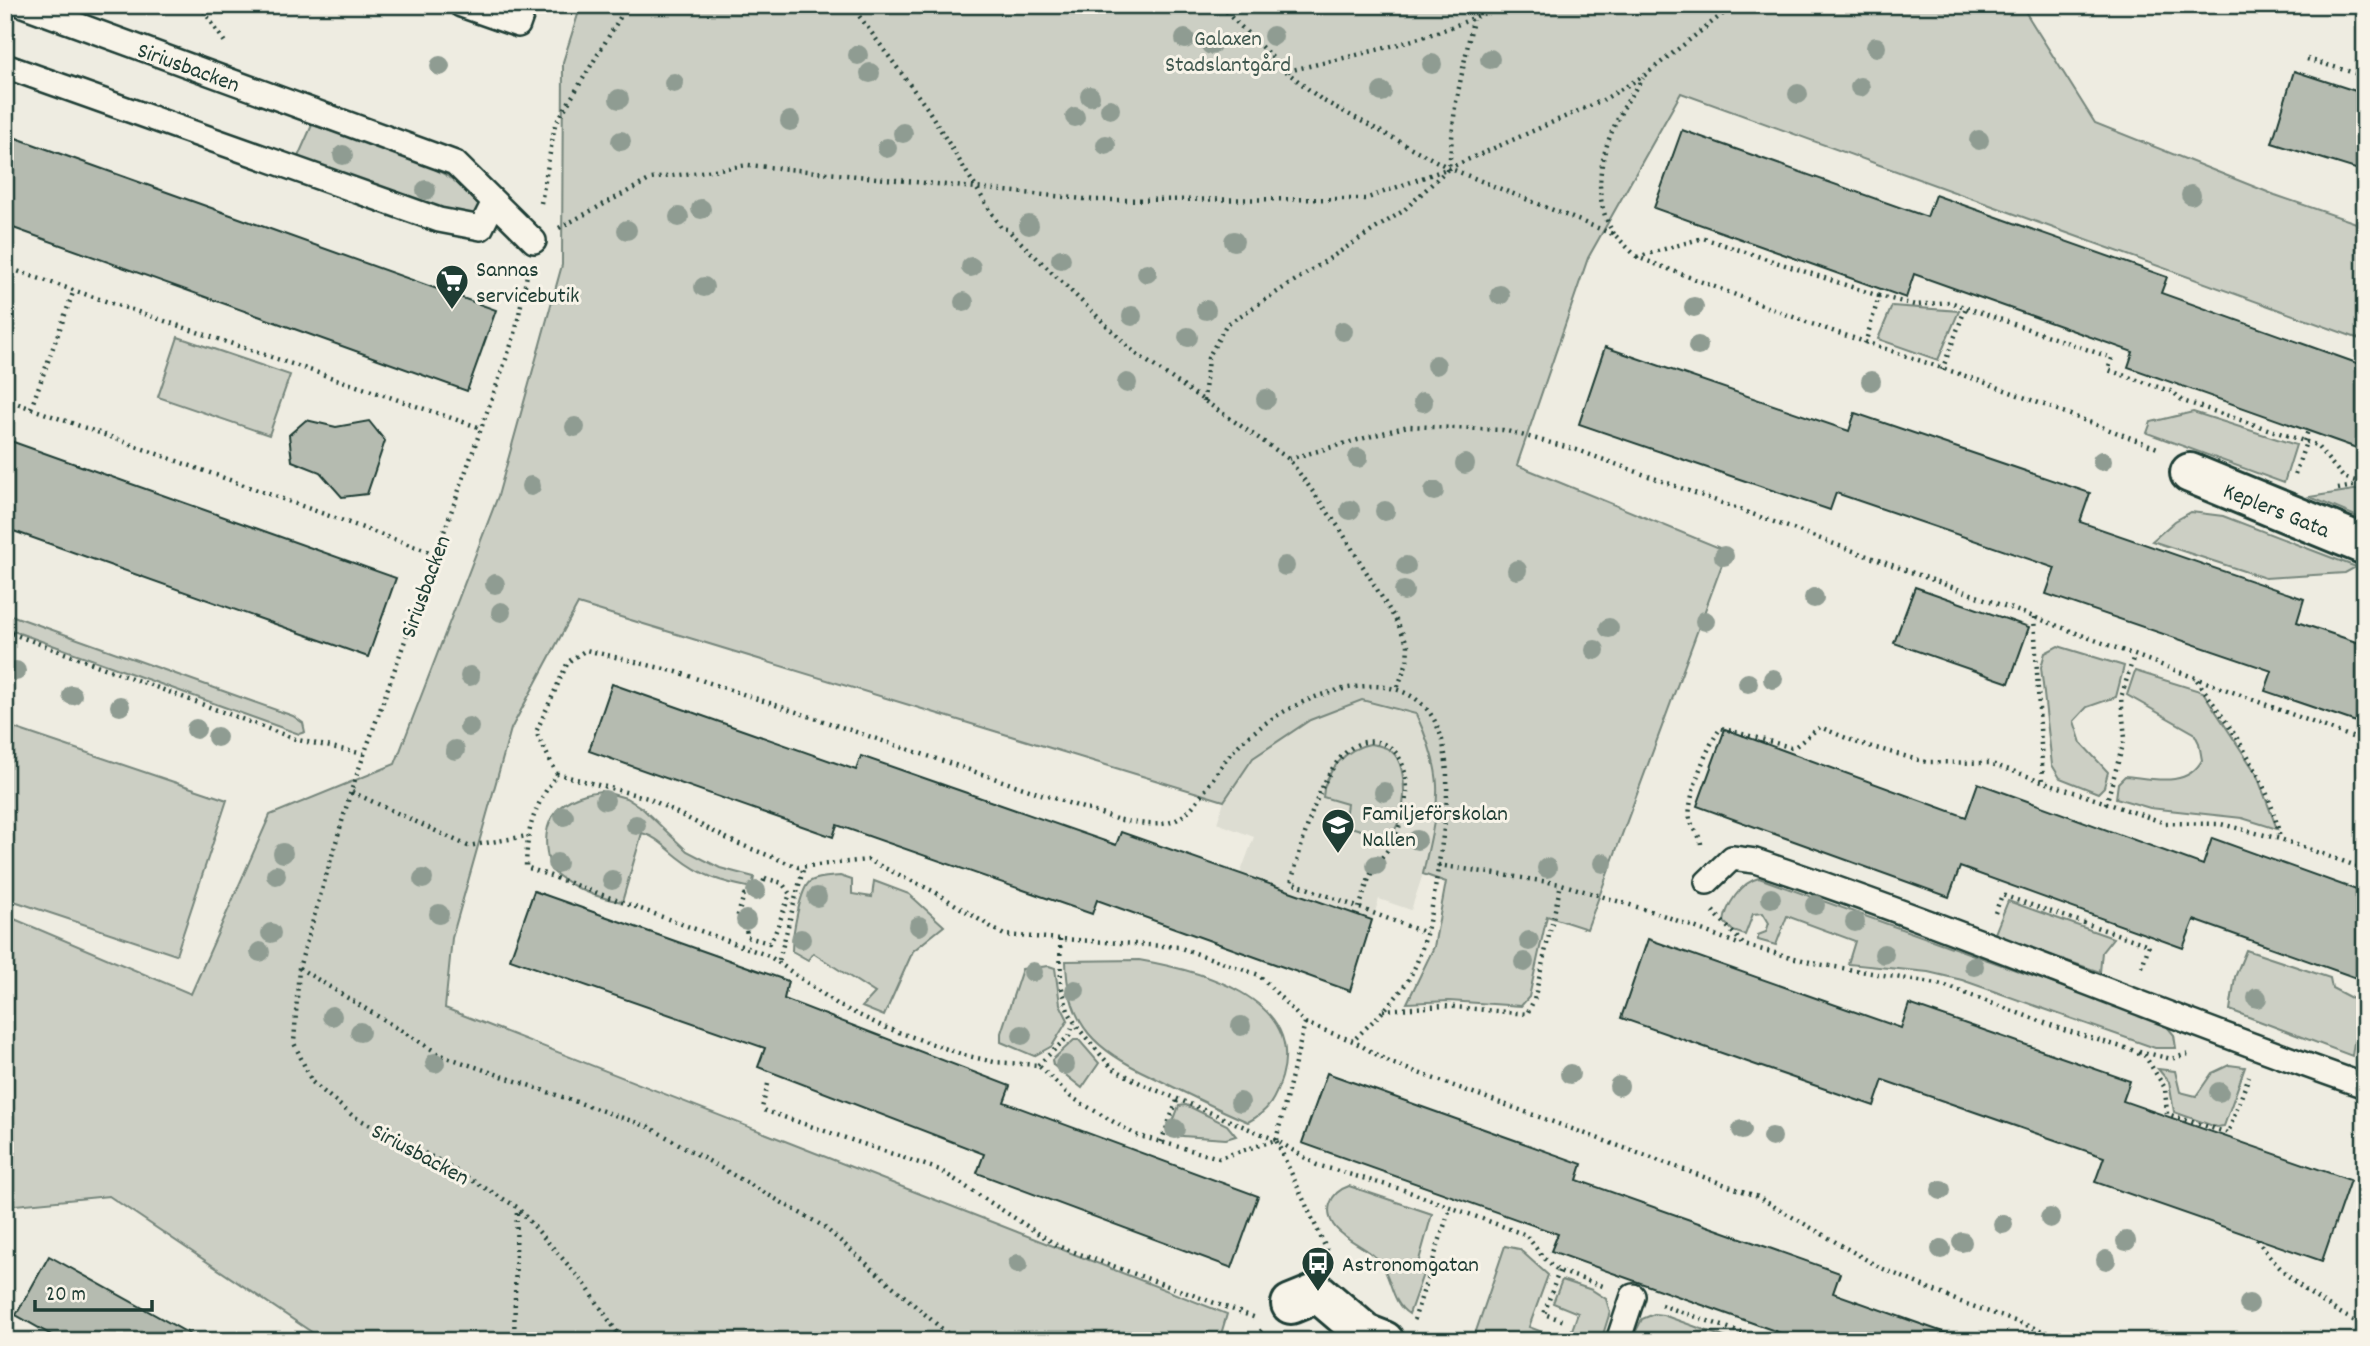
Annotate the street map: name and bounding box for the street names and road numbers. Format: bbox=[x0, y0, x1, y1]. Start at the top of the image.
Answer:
street label: Siriusbacken bbox=[132, 36, 244, 103]
street label: Keplers Gata bbox=[2218, 476, 2335, 549]
street label: Siriusbacken bbox=[394, 531, 461, 643]
street label: Siriusbacken bbox=[364, 1116, 474, 1196]

